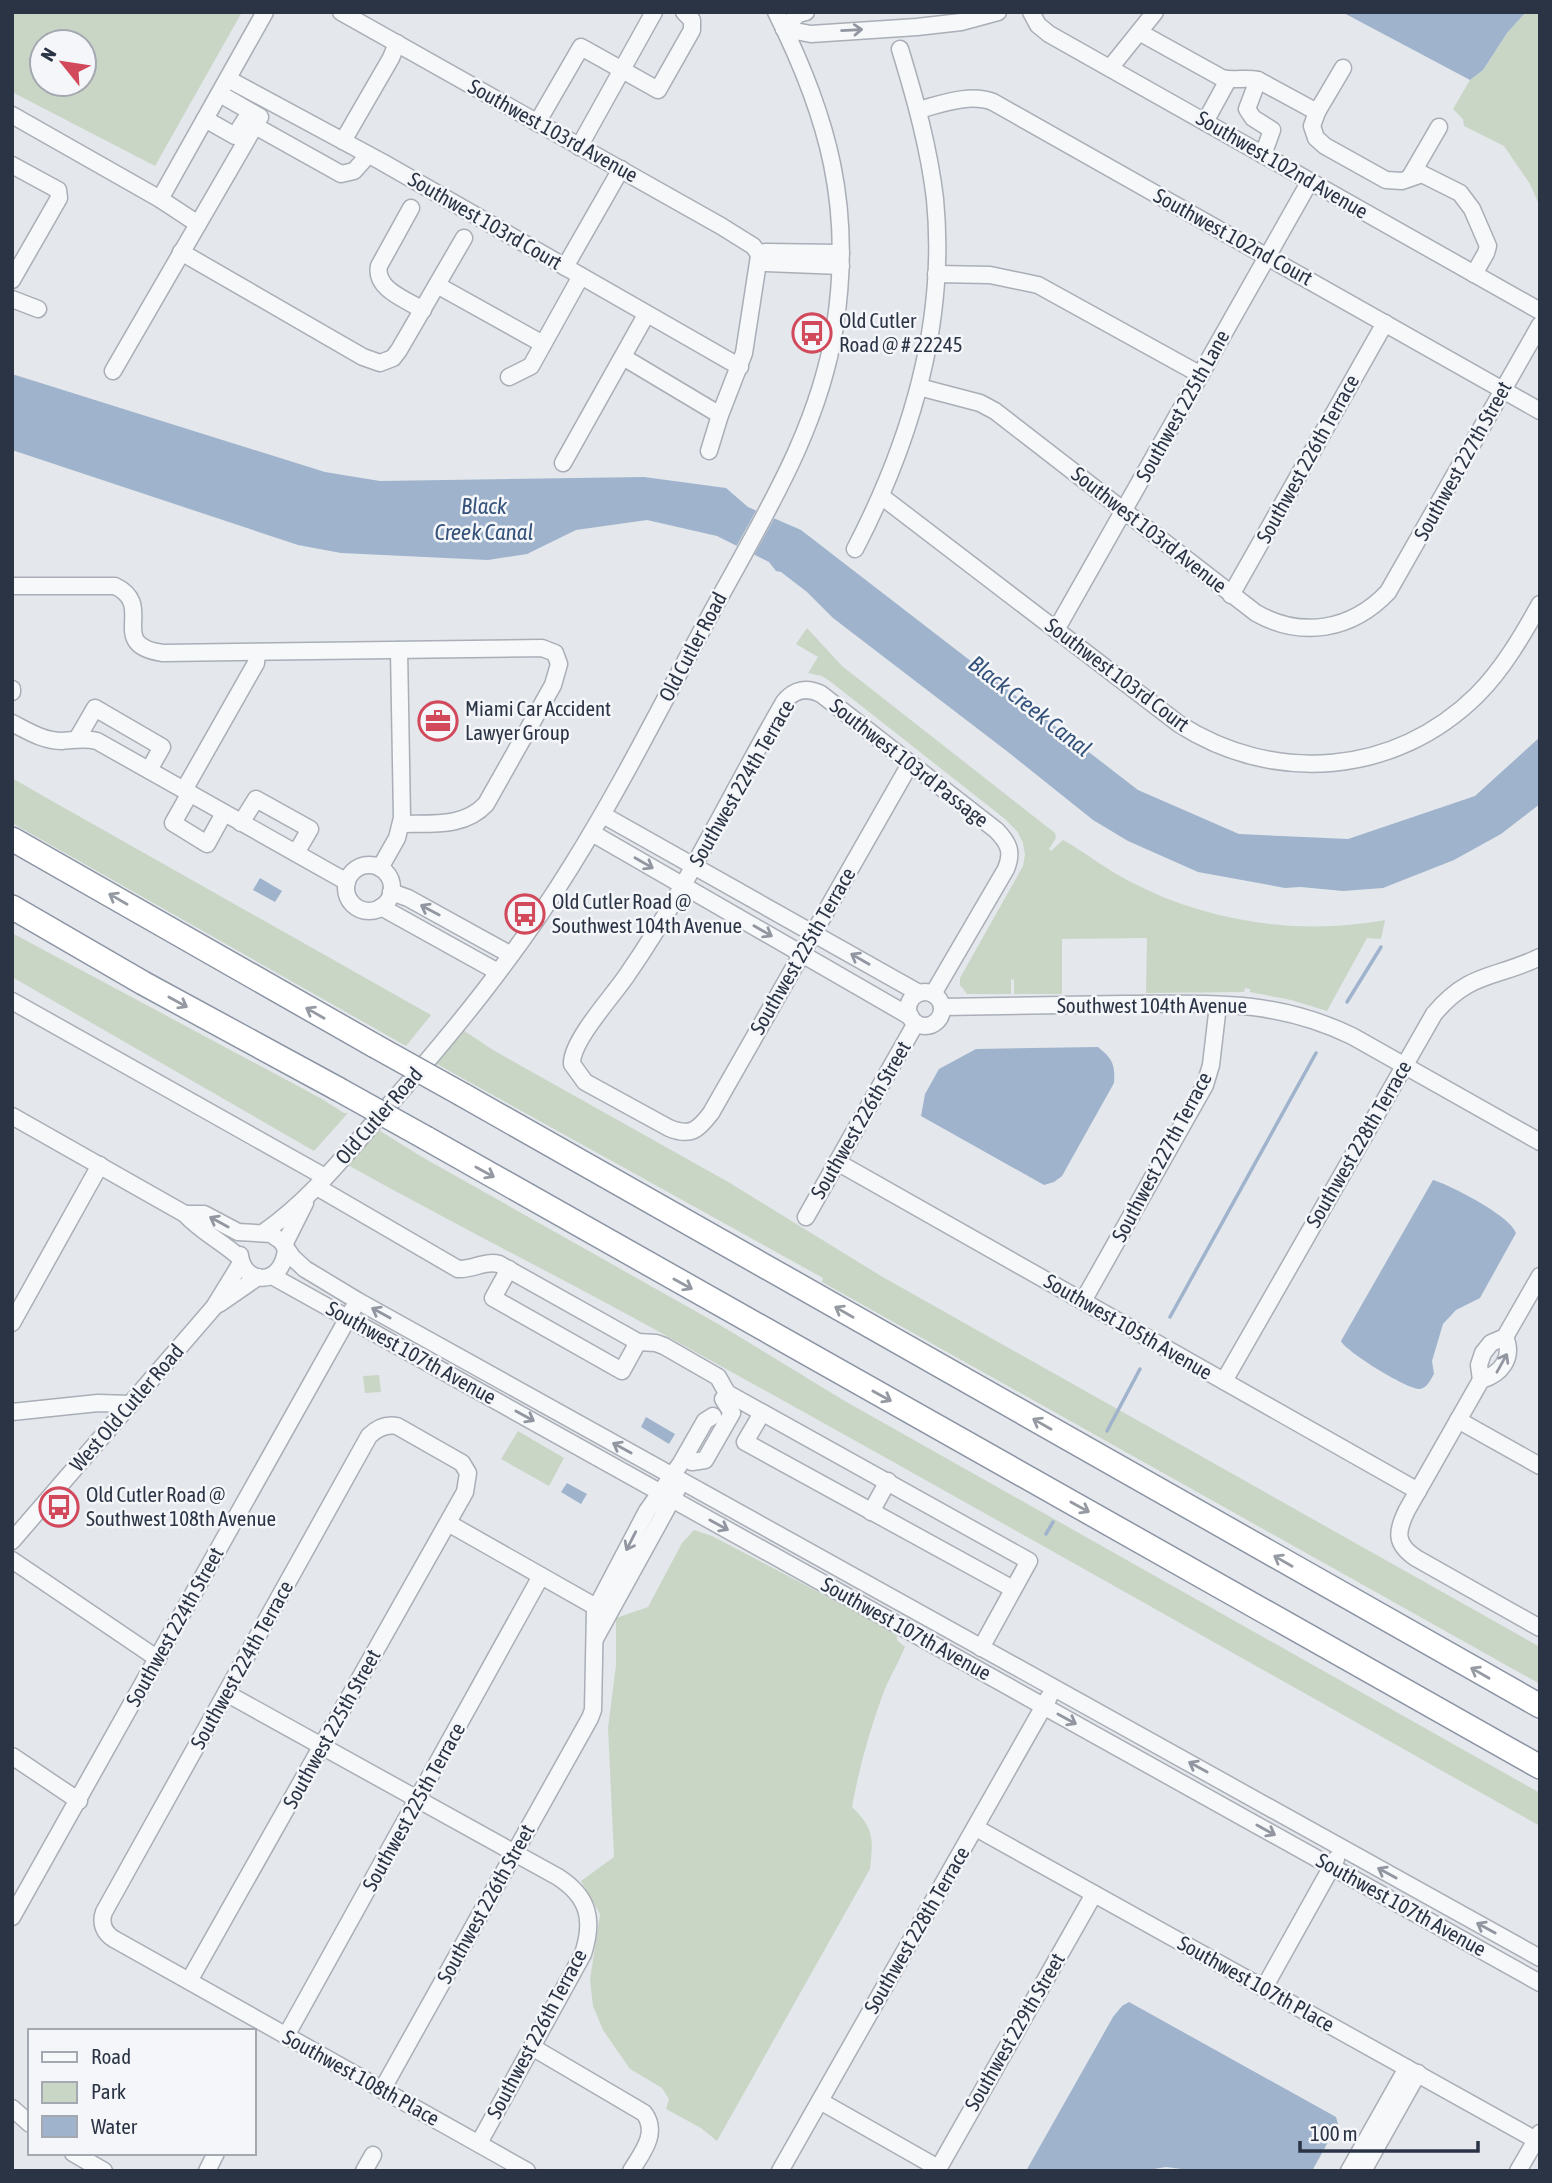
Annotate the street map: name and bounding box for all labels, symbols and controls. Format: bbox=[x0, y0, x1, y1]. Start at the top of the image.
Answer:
one-way arrow bbox=[840, 24, 863, 37]
north arrow bbox=[28, 28, 98, 98]
text: N bbox=[36, 44, 61, 65]
street label: Southwest 103rd Avenue bbox=[465, 74, 642, 187]
street label: Southwest 102nd Avenue bbox=[1192, 105, 1373, 223]
street label: Southwest 103rd Court bbox=[404, 166, 567, 274]
street label: Southwest 102nd Court bbox=[1150, 183, 1317, 290]
place label: Old Cutler Road @ # 22245 bbox=[839, 308, 963, 356]
bus stop icon: Old Cutler Road @ # 22245 bbox=[791, 312, 833, 354]
street label: Southwest 225th Lane bbox=[1131, 326, 1234, 486]
street label: Southwest 226th Terrace bbox=[1251, 370, 1363, 547]
street label: Southwest 227th Street bbox=[1408, 377, 1516, 544]
street label: Southwest 103rd Avenue bbox=[1067, 461, 1232, 597]
water label: Black Creek Canal bbox=[434, 493, 534, 545]
street label: Old Cutler Road bbox=[653, 588, 731, 705]
street label: Southwest 103rd Court bbox=[1041, 612, 1194, 736]
water label: Black Creek Canal bbox=[964, 650, 1096, 762]
street label: Southwest 103rd Passage bbox=[826, 693, 994, 831]
street label: Southwest 224th Terrace bbox=[684, 695, 799, 870]
place label: Miami Car Accident Lawyer Group bbox=[465, 696, 611, 744]
office icon: Miami Car Accident Lawyer Group bbox=[417, 700, 459, 742]
one-way arrow bbox=[634, 856, 654, 870]
street label: Southwest 225th Terrace bbox=[745, 863, 860, 1038]
place label: Old Cutler Road @ Southwest 104th Avenue bbox=[552, 889, 742, 937]
one-way arrow bbox=[109, 892, 129, 906]
bus stop icon: Old Cutler Road @ Southwest 104th Avenue bbox=[504, 893, 546, 935]
one-way arrow bbox=[421, 903, 441, 917]
one-way arrow bbox=[752, 925, 773, 938]
one-way arrow bbox=[850, 952, 871, 965]
street label: Southwest 104th Avenue bbox=[1057, 993, 1247, 1017]
one-way arrow bbox=[167, 996, 188, 1009]
one-way arrow bbox=[306, 1005, 326, 1019]
street label: Southwest 226th Street bbox=[805, 1036, 915, 1203]
street label: Southwest 228th Terrace bbox=[1301, 1056, 1416, 1231]
street label: Old Cutler Road bbox=[330, 1062, 427, 1169]
street label: Southwest 227th Terrace bbox=[1106, 1068, 1216, 1245]
one-way arrow bbox=[475, 1165, 495, 1179]
one-way arrow bbox=[210, 1215, 230, 1229]
street label: Southwest 105th Avenue bbox=[1040, 1268, 1217, 1384]
one-way arrow bbox=[673, 1277, 693, 1291]
street label: Southwest 107th Avenue bbox=[323, 1296, 500, 1409]
one-way arrow bbox=[834, 1305, 855, 1318]
one-way arrow bbox=[371, 1306, 391, 1320]
street label: West Old Cutler Road bbox=[65, 1339, 188, 1476]
one-way arrow bbox=[1495, 1354, 1509, 1374]
one-way arrow bbox=[871, 1389, 891, 1403]
one-way arrow bbox=[514, 1410, 535, 1423]
one-way arrow bbox=[1032, 1417, 1053, 1430]
one-way arrow bbox=[612, 1441, 633, 1454]
place label: Old Cutler Road @ Southwest 108th Avenue bbox=[86, 1482, 276, 1530]
bus stop icon: Old Cutler Road @ Southwest 108th Avenue bbox=[38, 1486, 80, 1528]
one-way arrow bbox=[1069, 1500, 1089, 1514]
one-way arrow bbox=[708, 1518, 728, 1532]
one-way arrow bbox=[624, 1530, 638, 1551]
street label: Southwest 224th Street bbox=[120, 1543, 228, 1710]
one-way arrow bbox=[1273, 1553, 1293, 1567]
street label: Southwest 107th Avenue bbox=[818, 1572, 995, 1685]
street label: Southwest 224th Terrace bbox=[185, 1576, 297, 1753]
street label: Southwest 225th Street bbox=[277, 1645, 385, 1812]
one-way arrow bbox=[1471, 1666, 1491, 1680]
one-way arrow bbox=[1056, 1713, 1077, 1726]
street label: Southwest 225th Terrace bbox=[357, 1718, 469, 1895]
one-way arrow bbox=[1188, 1760, 1208, 1774]
street label: Southwest 226th Street bbox=[431, 1820, 539, 1987]
one-way arrow bbox=[1255, 1823, 1275, 1837]
street label: Southwest 228th Terrace bbox=[859, 1842, 974, 2017]
street label: Southwest 107th Avenue bbox=[1313, 1848, 1490, 1961]
one-way arrow bbox=[1377, 1866, 1398, 1879]
one-way arrow bbox=[1476, 1921, 1496, 1935]
street label: Southwest 107th Place bbox=[1174, 1930, 1339, 2036]
street label: Southwest 226th Terrace bbox=[481, 1945, 591, 2122]
street label: Southwest 229th Street bbox=[959, 1948, 1069, 2115]
street label: Southwest 108th Place bbox=[279, 2024, 444, 2130]
legend bbox=[28, 2029, 256, 2155]
text: Road bbox=[91, 2044, 131, 2068]
text: Park bbox=[91, 2079, 126, 2103]
scale bar bbox=[1300, 2110, 1478, 2154]
text: Water bbox=[91, 2114, 138, 2138]
text: 100 m bbox=[1310, 2121, 1358, 2145]

